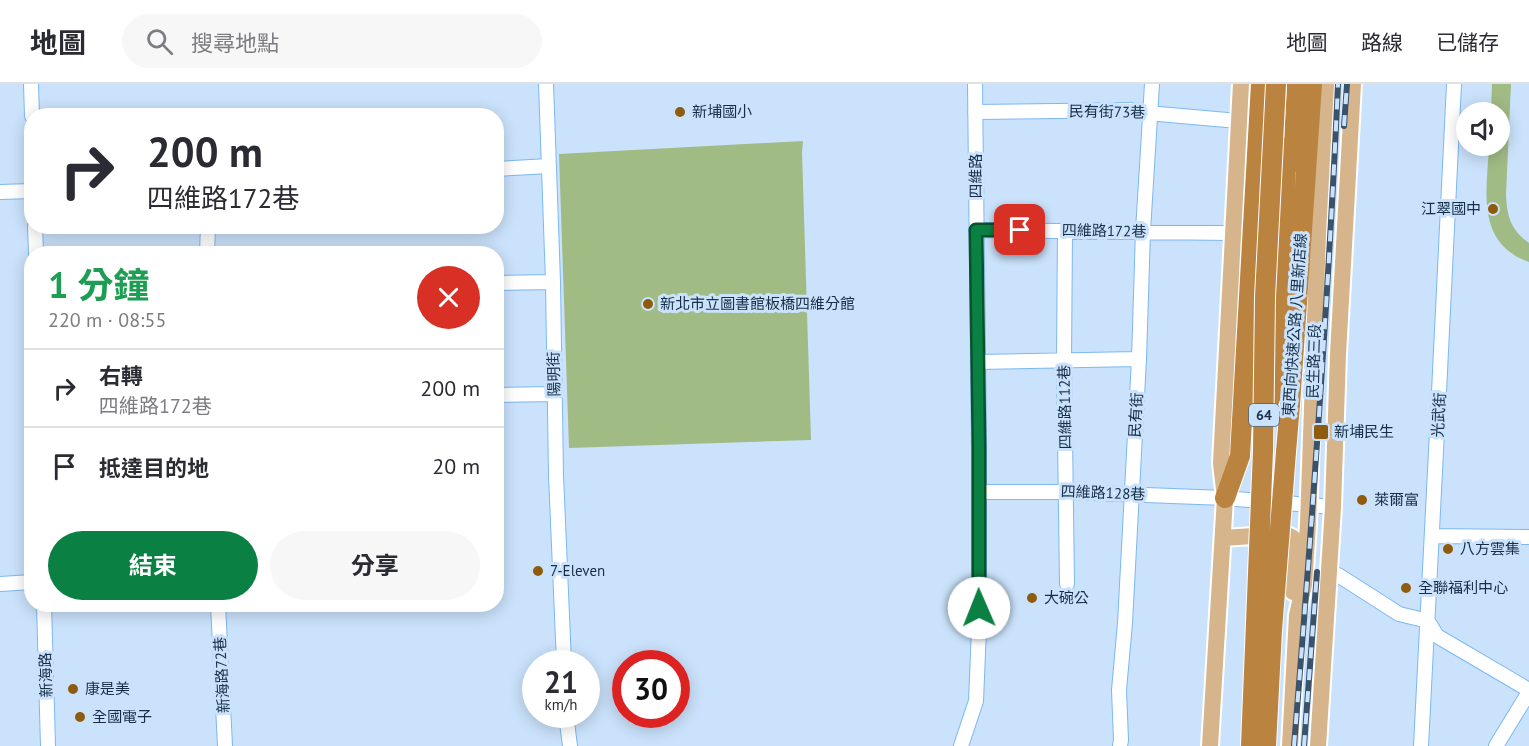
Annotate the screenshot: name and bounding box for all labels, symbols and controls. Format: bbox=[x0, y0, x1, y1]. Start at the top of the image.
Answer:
search box bbox=[122, 14, 542, 68]
text: 地圖 bbox=[30, 24, 86, 61]
icon: search bbox=[143, 25, 176, 58]
text: 搜尋地點 bbox=[191, 29, 279, 57]
text: 地圖 bbox=[1286, 29, 1328, 56]
text: 路線 bbox=[1361, 29, 1403, 56]
text: 已儲存 bbox=[1436, 29, 1499, 56]
street label: 民有街73巷 bbox=[1069, 101, 1145, 122]
place label: 新埔國小 bbox=[692, 102, 752, 121]
map controls bbox=[1456, 102, 1510, 156]
button: sound bbox=[1456, 102, 1510, 156]
marker: 新埔國小 bbox=[673, 105, 687, 119]
text: 200 m bbox=[147, 124, 263, 179]
icon: right bbox=[48, 132, 126, 210]
street label: 四維路 bbox=[966, 153, 985, 199]
text: 四維路172巷 bbox=[147, 181, 299, 215]
place label: 江翠國中 bbox=[1421, 199, 1481, 218]
marker: 江翠國中 bbox=[1486, 202, 1500, 216]
pin bbox=[994, 204, 1045, 255]
icon: arrive bbox=[1003, 213, 1036, 246]
street label: 四維路172巷 bbox=[1062, 220, 1146, 241]
street label: 東西向快速公路 八里新店線 bbox=[1279, 233, 1310, 417]
text: 1 分鐘 bbox=[48, 261, 150, 308]
button: close bbox=[417, 266, 480, 329]
place label: 新北市立圖書館板橋四維分館 bbox=[660, 294, 855, 313]
marker: 新北市立圖書館板橋四維分館 bbox=[641, 297, 655, 311]
text: 220 m · 08:55 bbox=[48, 307, 166, 333]
street label: 民生路三段 bbox=[1303, 323, 1324, 399]
street label: 陽明街 bbox=[544, 351, 563, 397]
text: 右轉 bbox=[99, 362, 143, 390]
street label: 四維路112巷 bbox=[1054, 365, 1075, 449]
icon: right bbox=[48, 372, 81, 405]
text: 200 m bbox=[420, 374, 480, 402]
street label: 民有街 bbox=[1125, 392, 1146, 438]
street label: 光武街 bbox=[1428, 392, 1449, 438]
text: 四維路172巷 bbox=[99, 393, 212, 419]
road number: 64 bbox=[1249, 404, 1279, 426]
place label: 新埔民生 bbox=[1334, 422, 1394, 441]
marker: 新埔民生 bbox=[1312, 423, 1330, 441]
icon: arrive bbox=[48, 450, 81, 483]
text: 20 m bbox=[432, 452, 480, 480]
text: 抵達目的地 bbox=[99, 454, 209, 482]
street label: 四維路128巷 bbox=[1060, 482, 1146, 503]
place label: 萊爾富 bbox=[1374, 490, 1419, 509]
marker: 萊爾富 bbox=[1355, 493, 1369, 507]
button: 結束 bbox=[48, 531, 258, 600]
button: 分享 bbox=[270, 531, 480, 600]
place label: 八方雲集 bbox=[1460, 539, 1520, 558]
marker: 八方雲集 bbox=[1441, 542, 1455, 556]
place label: 7-Eleven bbox=[550, 561, 605, 580]
marker: 7-Eleven bbox=[531, 564, 545, 578]
position arrow bbox=[947, 576, 1011, 640]
place label: 全聯福利中心 bbox=[1418, 578, 1508, 597]
marker: 全聯福利中心 bbox=[1399, 581, 1413, 595]
place label: 大碗公 bbox=[1044, 588, 1089, 607]
marker: 大碗公 bbox=[1025, 591, 1039, 605]
street label: 新海路72巷 bbox=[210, 636, 233, 714]
speed limit sign: 30 bbox=[612, 650, 690, 728]
street label: 新海路 bbox=[35, 652, 56, 698]
text: 21 bbox=[544, 662, 578, 701]
place label: 康是美 bbox=[85, 679, 130, 698]
marker: 康是美 bbox=[66, 682, 80, 696]
text: km/h bbox=[545, 695, 577, 714]
place label: 全國電子 bbox=[92, 707, 152, 726]
marker: 全國電子 bbox=[73, 710, 87, 724]

